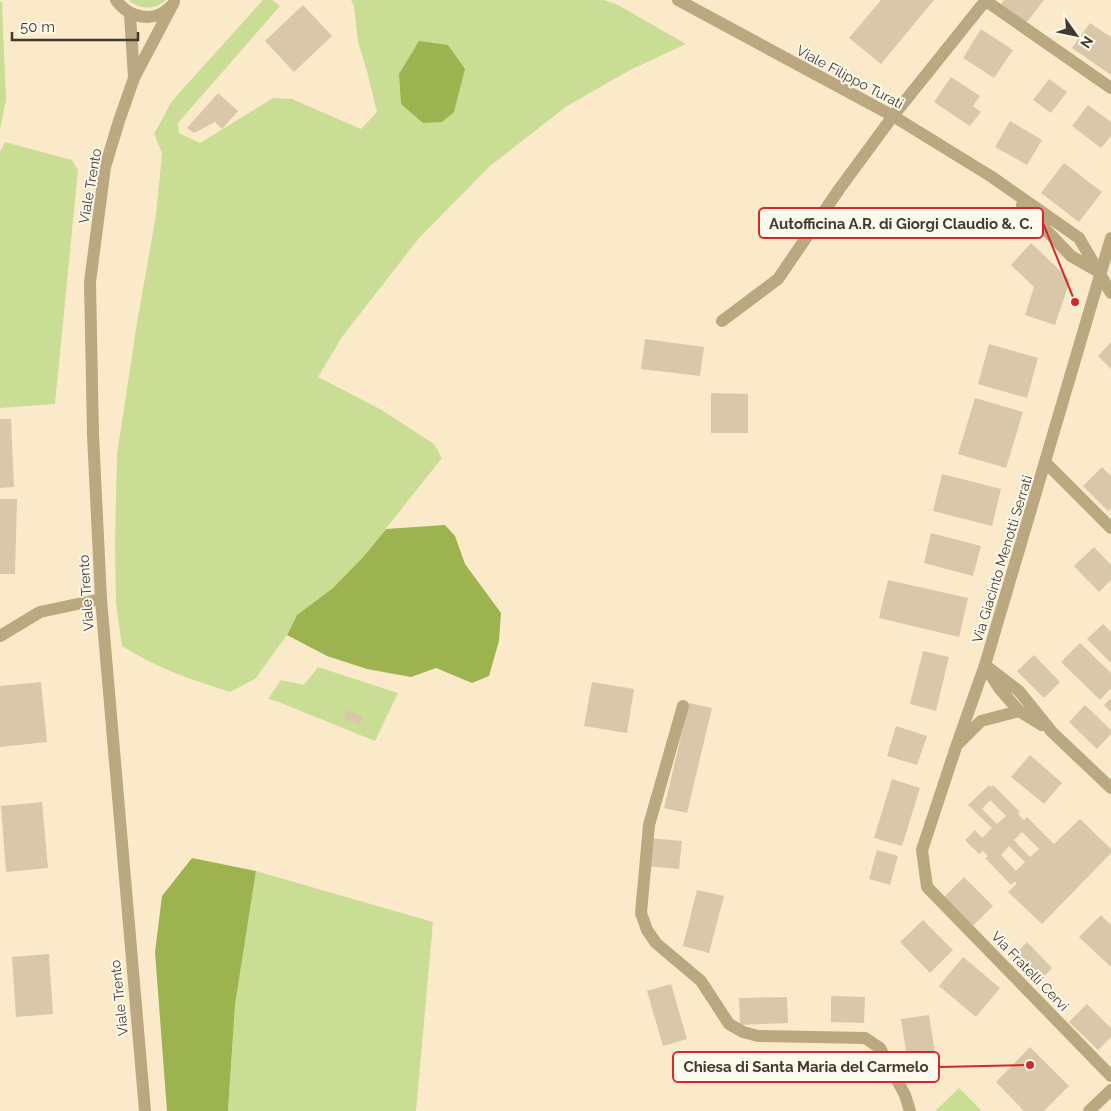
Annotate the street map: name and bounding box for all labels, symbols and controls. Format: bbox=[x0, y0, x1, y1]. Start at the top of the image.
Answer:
scale bar bbox=[12, 10, 139, 42]
north arrow bbox=[1051, 10, 1101, 60]
text: 50 m bbox=[20, 18, 55, 36]
text: N bbox=[1077, 33, 1097, 51]
street label: Viale Filippo Turati bbox=[794, 42, 906, 112]
street label: Viale Trento bbox=[75, 147, 105, 225]
callout: Autofficina A.R. di Giorgi Claudio &. C. bbox=[759, 208, 1043, 238]
text: Autofficina A.R. di Giorgi Claudio &. C. bbox=[769, 215, 1033, 233]
street label: Via Giacinto Menotti Serrati bbox=[969, 473, 1035, 645]
street label: Viale Trento bbox=[75, 554, 97, 632]
street label: Via Fratelli Cervi bbox=[988, 928, 1072, 1014]
street label: Viale Trento bbox=[107, 959, 131, 1037]
callout: Chiesa di Santa Maria del Carmelo bbox=[673, 1052, 939, 1082]
text: Chiesa di Santa Maria del Carmelo bbox=[683, 1058, 929, 1076]

